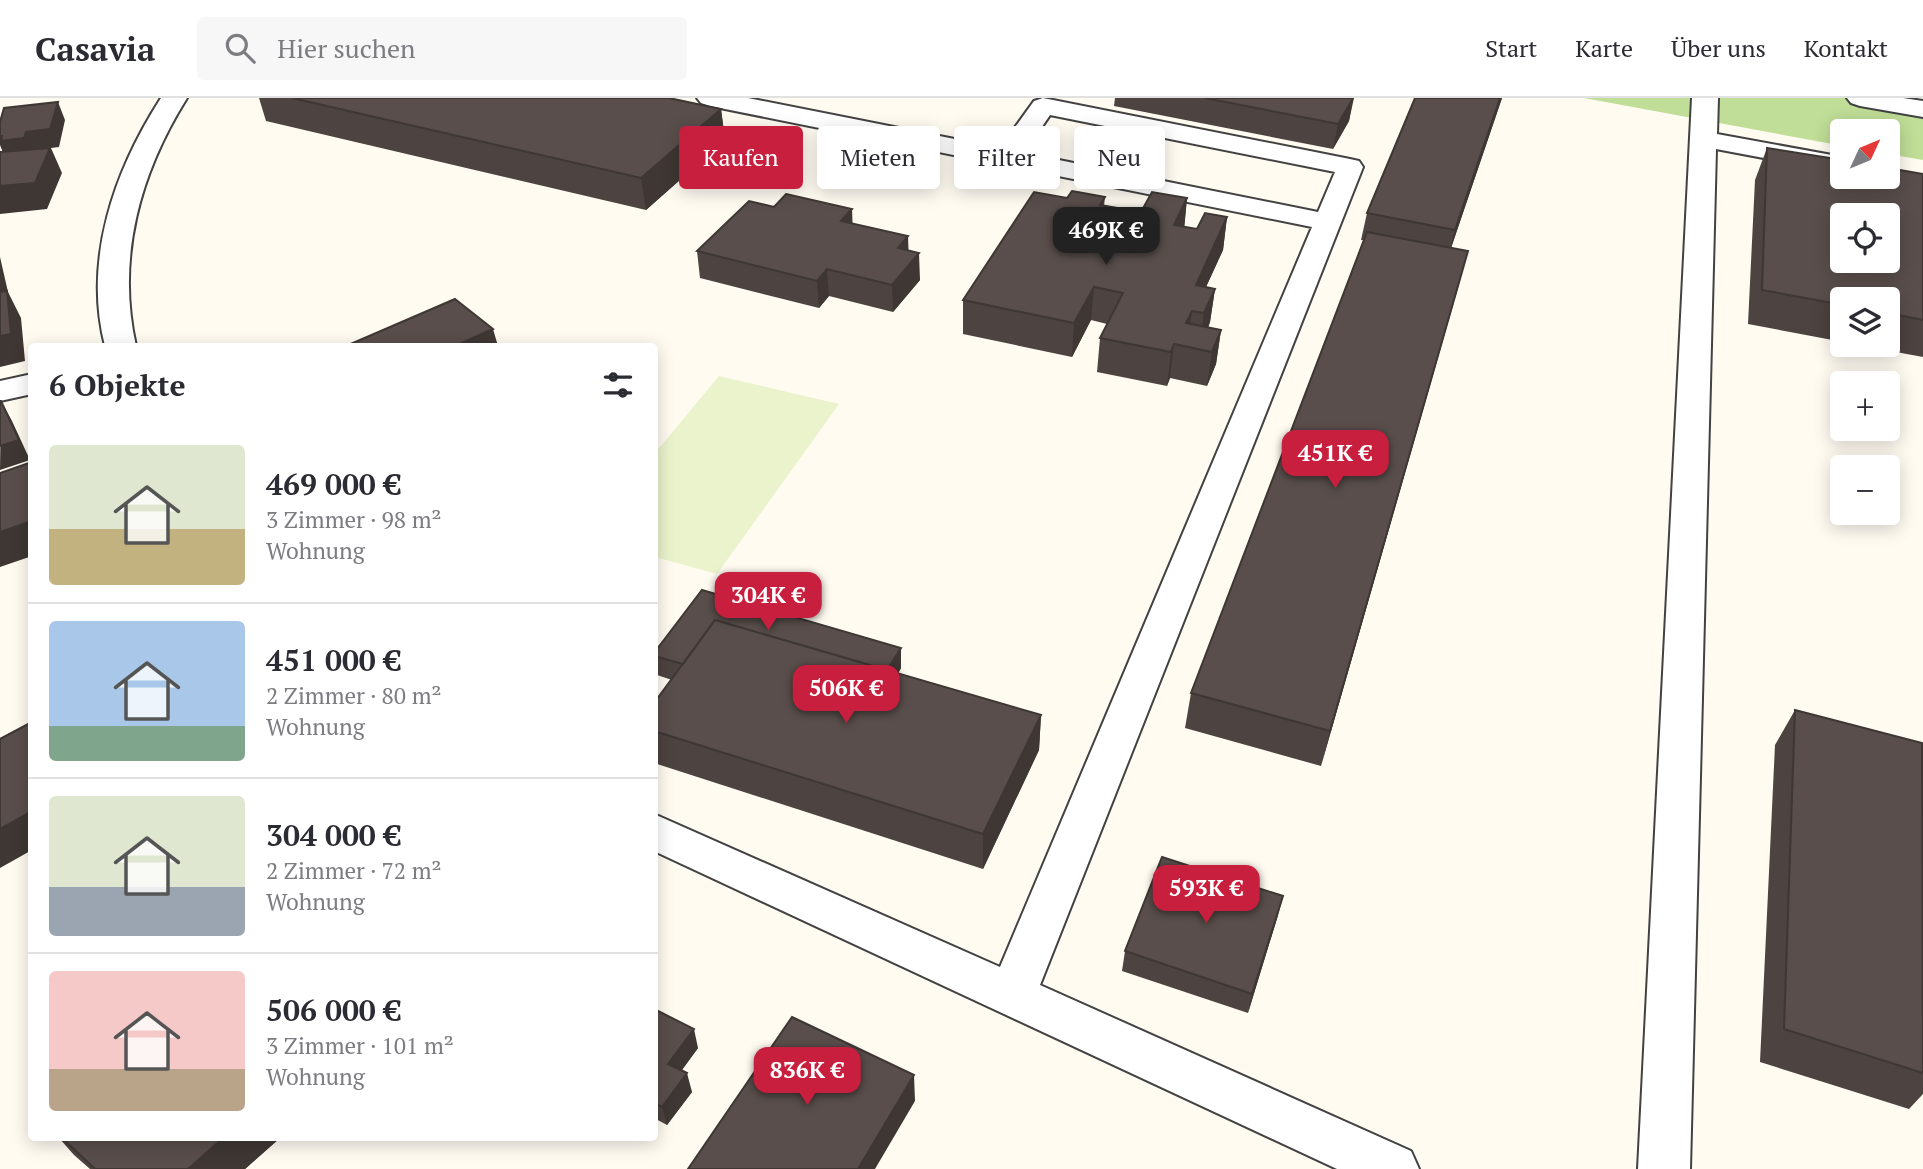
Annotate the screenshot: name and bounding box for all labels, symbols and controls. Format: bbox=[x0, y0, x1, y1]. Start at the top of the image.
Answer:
search box bbox=[197, 17, 687, 80]
text: Casavia bbox=[35, 27, 155, 70]
icon: search bbox=[221, 29, 259, 67]
text: Hier suchen bbox=[277, 31, 416, 65]
text: Start bbox=[1485, 32, 1537, 64]
text: Karte bbox=[1575, 32, 1633, 64]
text: Über uns bbox=[1671, 32, 1766, 64]
text: Kontakt bbox=[1804, 32, 1888, 64]
north arrow bbox=[1830, 119, 1900, 189]
map controls bbox=[1830, 119, 1900, 525]
chip: Kaufen bbox=[679, 126, 803, 189]
chip: Mieten bbox=[817, 126, 940, 189]
chip: Filter bbox=[954, 126, 1060, 189]
chip: Neu bbox=[1074, 126, 1165, 189]
button: locate bbox=[1830, 203, 1900, 273]
pin: 469K € bbox=[1049, 208, 1163, 267]
text: 469K € bbox=[1069, 214, 1143, 245]
button: layers bbox=[1830, 287, 1900, 357]
text: 6 Objekte bbox=[49, 365, 186, 405]
icon: filters bbox=[599, 366, 637, 404]
button: + bbox=[1830, 371, 1900, 441]
pin: 451K € bbox=[1278, 430, 1392, 490]
text: 451K € bbox=[1298, 437, 1372, 468]
button: − bbox=[1830, 455, 1900, 525]
text: 469 000 € bbox=[266, 464, 401, 504]
icon: home bbox=[105, 473, 189, 557]
text: 3 Zimmer · 98 m² bbox=[266, 504, 441, 535]
text: Wohnung bbox=[266, 535, 365, 566]
pin: 304K € bbox=[711, 573, 825, 632]
text: 304K € bbox=[731, 579, 805, 610]
text: 451 000 € bbox=[266, 640, 401, 680]
icon: home bbox=[105, 649, 189, 733]
pin: 506K € bbox=[789, 666, 903, 725]
text: 506K € bbox=[809, 672, 883, 703]
text: 2 Zimmer · 80 m² bbox=[266, 680, 441, 711]
text: Wohnung bbox=[266, 711, 365, 742]
text: 304 000 € bbox=[266, 815, 401, 855]
icon: home bbox=[105, 824, 189, 908]
text: 2 Zimmer · 72 m² bbox=[266, 855, 441, 886]
pin: 593K € bbox=[1149, 866, 1263, 925]
text: 593K € bbox=[1169, 872, 1243, 903]
text: Wohnung bbox=[266, 886, 365, 917]
text: 506 000 € bbox=[266, 990, 401, 1030]
icon: home bbox=[105, 999, 189, 1083]
text: 3 Zimmer · 101 m² bbox=[266, 1030, 454, 1061]
pin: 836K € bbox=[750, 1048, 864, 1107]
text: 836K € bbox=[770, 1054, 844, 1085]
text: Wohnung bbox=[266, 1061, 365, 1092]

